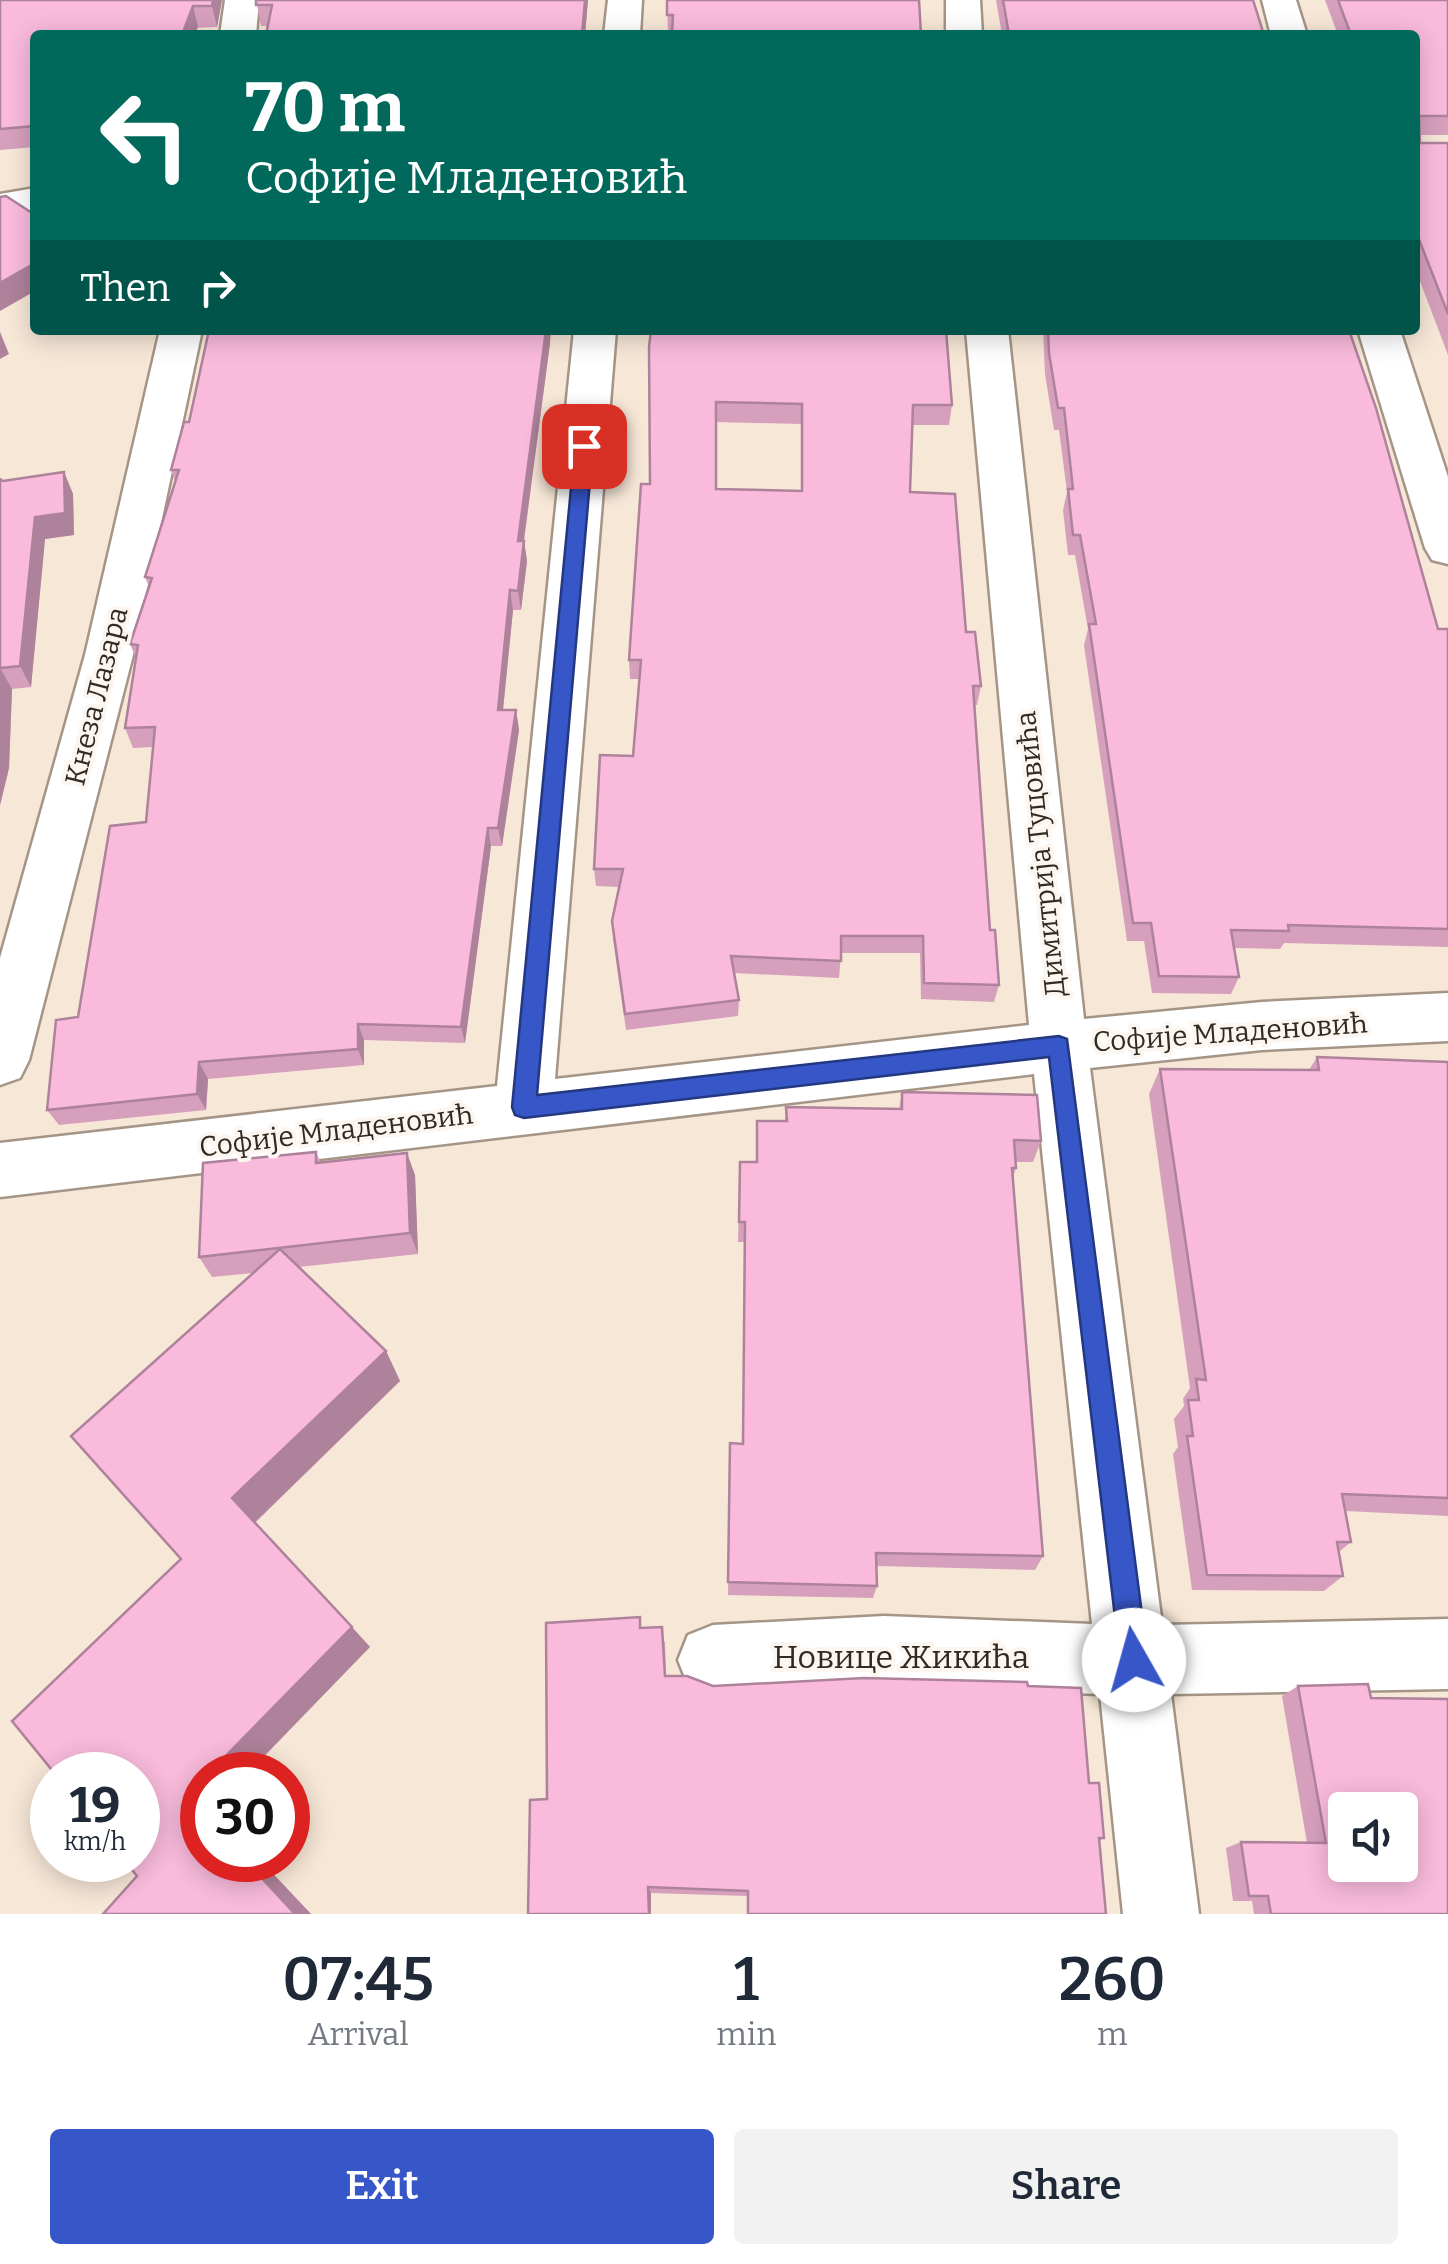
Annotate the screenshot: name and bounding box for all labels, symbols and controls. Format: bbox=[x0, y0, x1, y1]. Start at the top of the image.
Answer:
text: 70 m bbox=[245, 66, 405, 150]
icon: left bbox=[80, 70, 210, 200]
text: Софије Младеновић bbox=[245, 151, 687, 205]
icon: right bbox=[190, 260, 245, 315]
text: Then bbox=[80, 265, 170, 311]
pin bbox=[542, 404, 627, 489]
icon: arrive bbox=[557, 419, 612, 474]
street label: Кнеза Лазара bbox=[58, 603, 135, 789]
street label: Димитрија Туцовића bbox=[1009, 710, 1072, 998]
street label: Софије Младеновић bbox=[1092, 1006, 1368, 1059]
street label: Софије Младеновић bbox=[197, 1097, 475, 1164]
position arrow bbox=[1082, 1608, 1186, 1712]
street label: Новице Жикића bbox=[773, 1638, 1029, 1676]
speed limit sign: 30 bbox=[180, 1752, 310, 1882]
text: 19 bbox=[69, 1775, 121, 1835]
map controls bbox=[1328, 1792, 1418, 1882]
button: sound bbox=[1328, 1792, 1418, 1882]
text: km/h bbox=[64, 1827, 126, 1857]
text: 07:45 bbox=[282, 1944, 434, 2016]
text: 1 bbox=[734, 1944, 759, 2016]
text: 260 bbox=[1059, 1944, 1166, 2016]
text: Arrival bbox=[307, 2015, 409, 2053]
text: min bbox=[716, 2015, 777, 2053]
text: m bbox=[1097, 2015, 1128, 2053]
button: Exit bbox=[50, 2129, 714, 2244]
button: Share bbox=[734, 2129, 1398, 2244]

